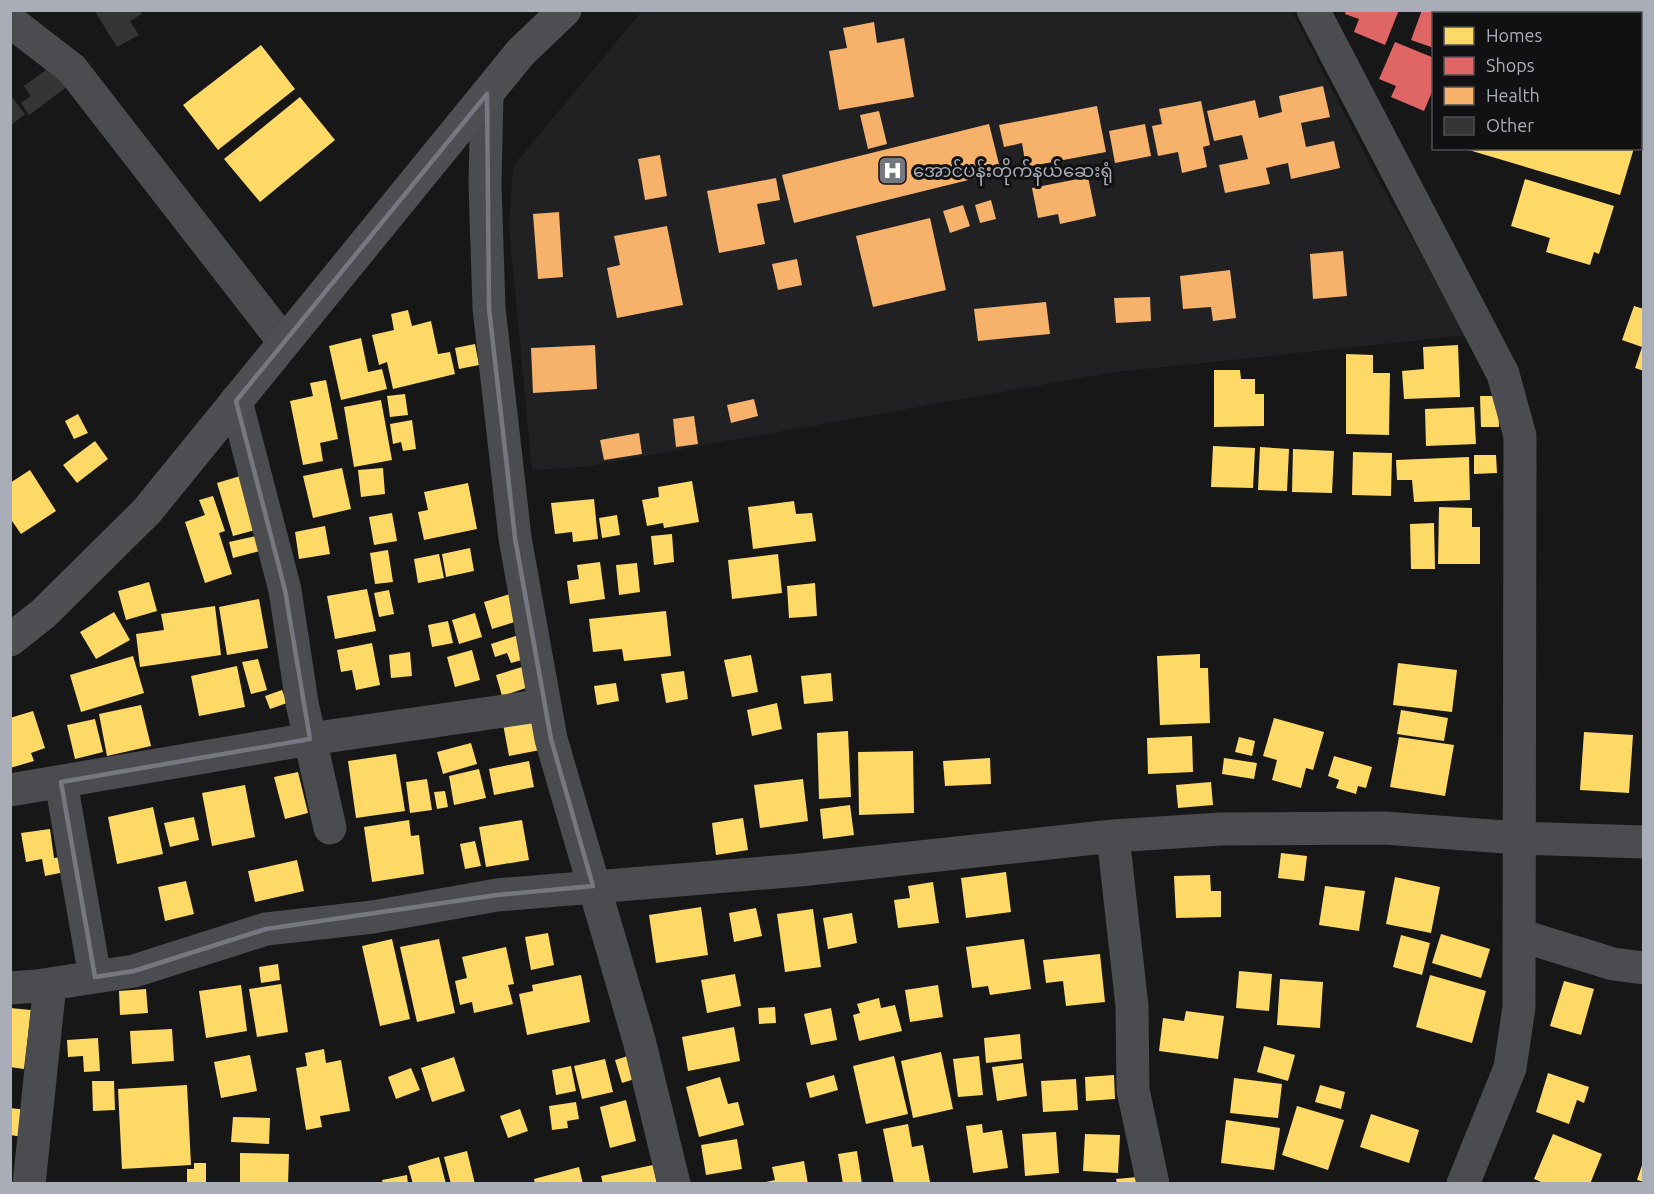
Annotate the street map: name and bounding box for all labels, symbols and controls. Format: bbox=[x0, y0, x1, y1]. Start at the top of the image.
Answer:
legend bbox=[1432, 12, 1642, 150]
text: Homes bbox=[1486, 25, 1543, 45]
text: Shops bbox=[1486, 55, 1535, 75]
text: Health bbox=[1486, 85, 1540, 105]
text: Other bbox=[1486, 115, 1534, 135]
hospital icon: အောင်ပန်းတိုက်နယ်ဆေးရုံ bbox=[876, 154, 908, 186]
place label: အောင်ပန်းတိုက်နယ်ဆေးရုံ bbox=[913, 157, 1113, 186]

